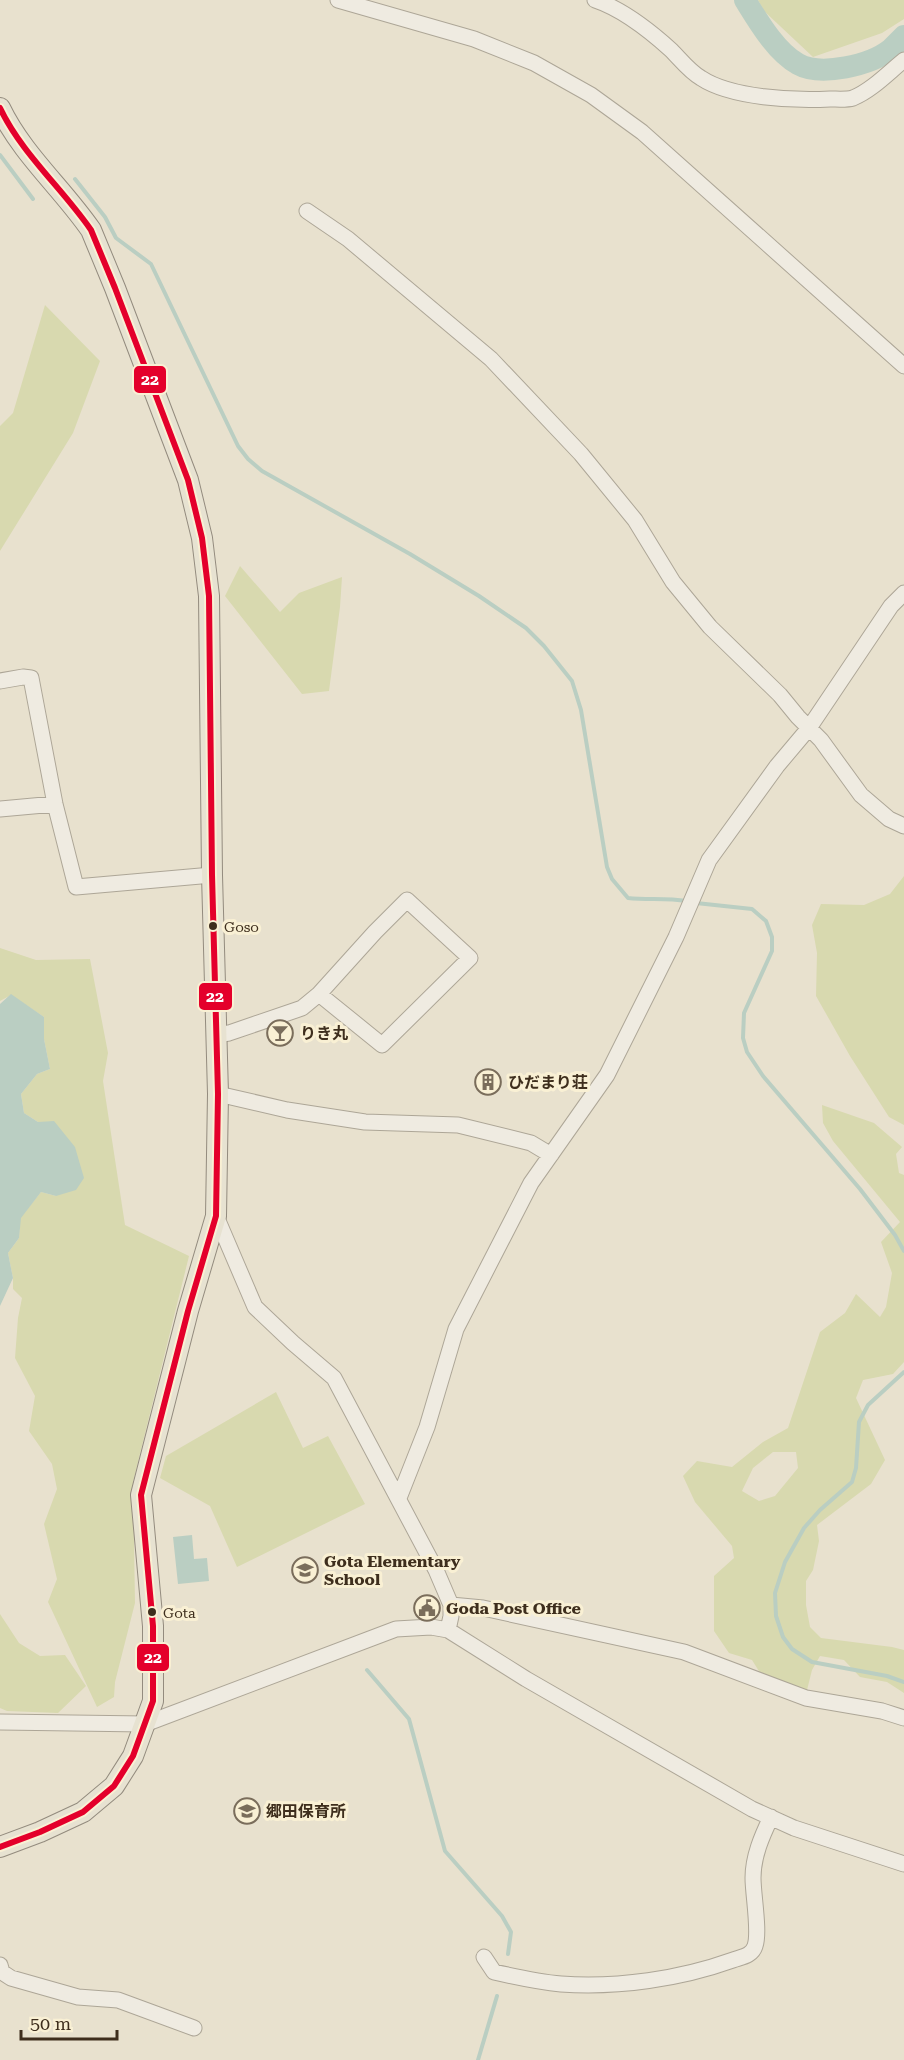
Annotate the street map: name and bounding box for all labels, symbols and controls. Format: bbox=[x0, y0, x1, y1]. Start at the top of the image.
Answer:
line badge: 22 bbox=[133, 365, 167, 394]
text: 22 bbox=[141, 370, 159, 389]
place label: Goso bbox=[224, 919, 259, 935]
marker: Goso bbox=[207, 920, 219, 932]
line badge: 22 bbox=[198, 982, 233, 1011]
text: 22 bbox=[206, 987, 224, 1006]
bar icon: りき丸 bbox=[265, 1018, 295, 1048]
place label: りき丸 bbox=[300, 1024, 348, 1043]
building icon: ひだまり荘 bbox=[473, 1067, 503, 1097]
place label: ひだまり荘 bbox=[508, 1073, 588, 1092]
place label: Gota Elementary School bbox=[324, 1552, 461, 1589]
school or university icon: Gota Elementary School bbox=[290, 1555, 320, 1585]
public building icon: Goda Post Office bbox=[412, 1593, 442, 1623]
place label: Goda Post Office bbox=[446, 1599, 581, 1618]
place label: Gota bbox=[163, 1605, 196, 1621]
marker: Gota bbox=[146, 1606, 158, 1618]
line badge: 22 bbox=[136, 1643, 170, 1672]
text: 22 bbox=[144, 1648, 162, 1667]
school or university icon: 郷田保育所 bbox=[232, 1796, 262, 1826]
place label: 郷田保育所 bbox=[266, 1802, 346, 1821]
scale bar bbox=[21, 2003, 117, 2041]
text: 50 m bbox=[30, 2013, 71, 2034]

